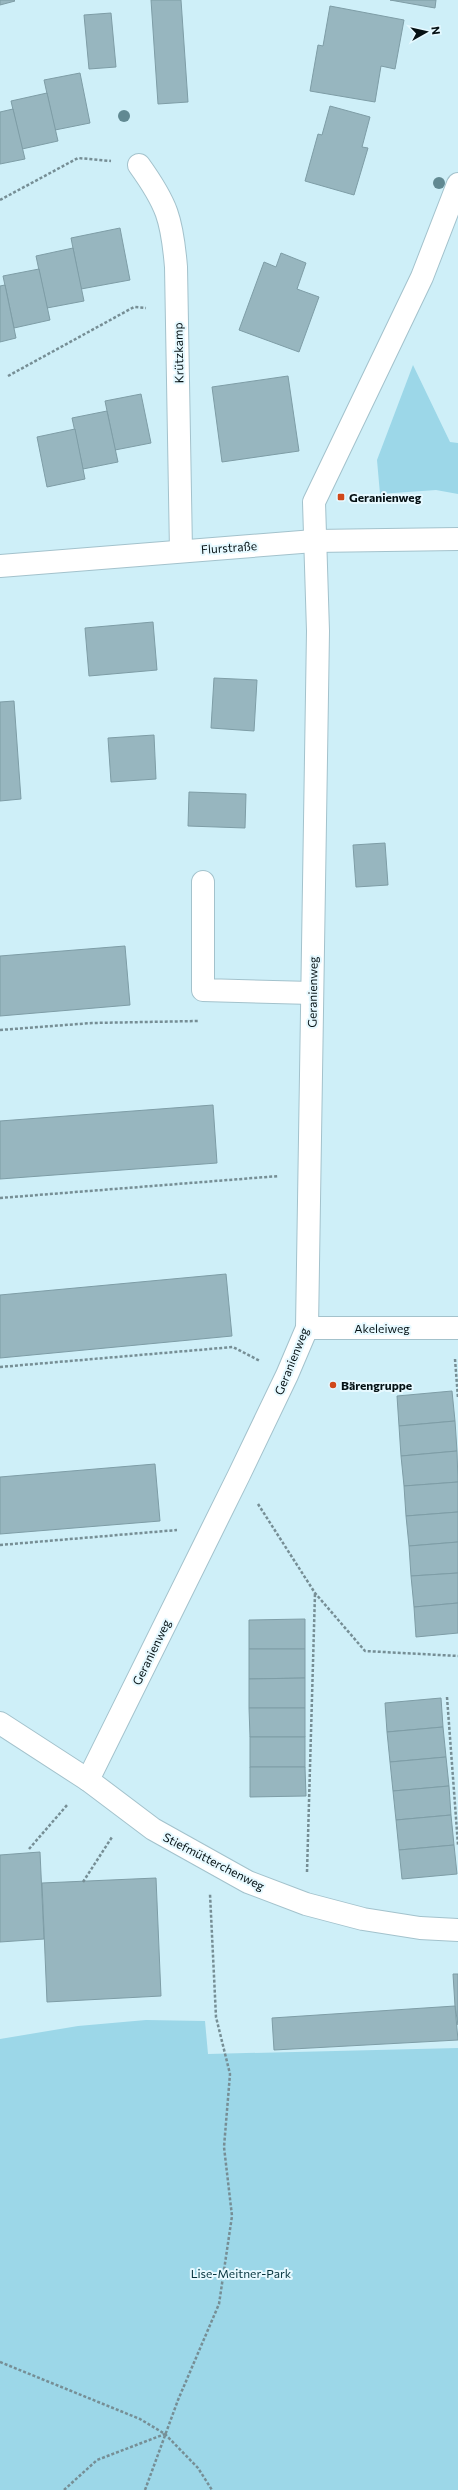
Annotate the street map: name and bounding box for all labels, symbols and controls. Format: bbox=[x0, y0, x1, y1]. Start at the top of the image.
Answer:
north arrow bbox=[406, 12, 446, 52]
text: N bbox=[429, 26, 443, 36]
street label: Krützkamp bbox=[170, 322, 186, 384]
place label: Geranienweg bbox=[349, 490, 422, 504]
marker: Geranienweg bbox=[336, 492, 346, 502]
street label: Flurstraße bbox=[201, 538, 257, 556]
street label: Geranienweg bbox=[304, 956, 320, 1028]
street label: Akeleiweg bbox=[354, 1321, 410, 1335]
street label: Geranienweg bbox=[271, 1325, 311, 1397]
place label: Bärengruppe bbox=[341, 1378, 412, 1392]
marker: Bärengruppe bbox=[328, 1380, 338, 1390]
street label: Geranienweg bbox=[129, 1616, 173, 1687]
street label: Stiefmütterchenweg bbox=[161, 1829, 267, 1893]
park label: Lise-Meitner-Park bbox=[191, 2266, 292, 2280]

